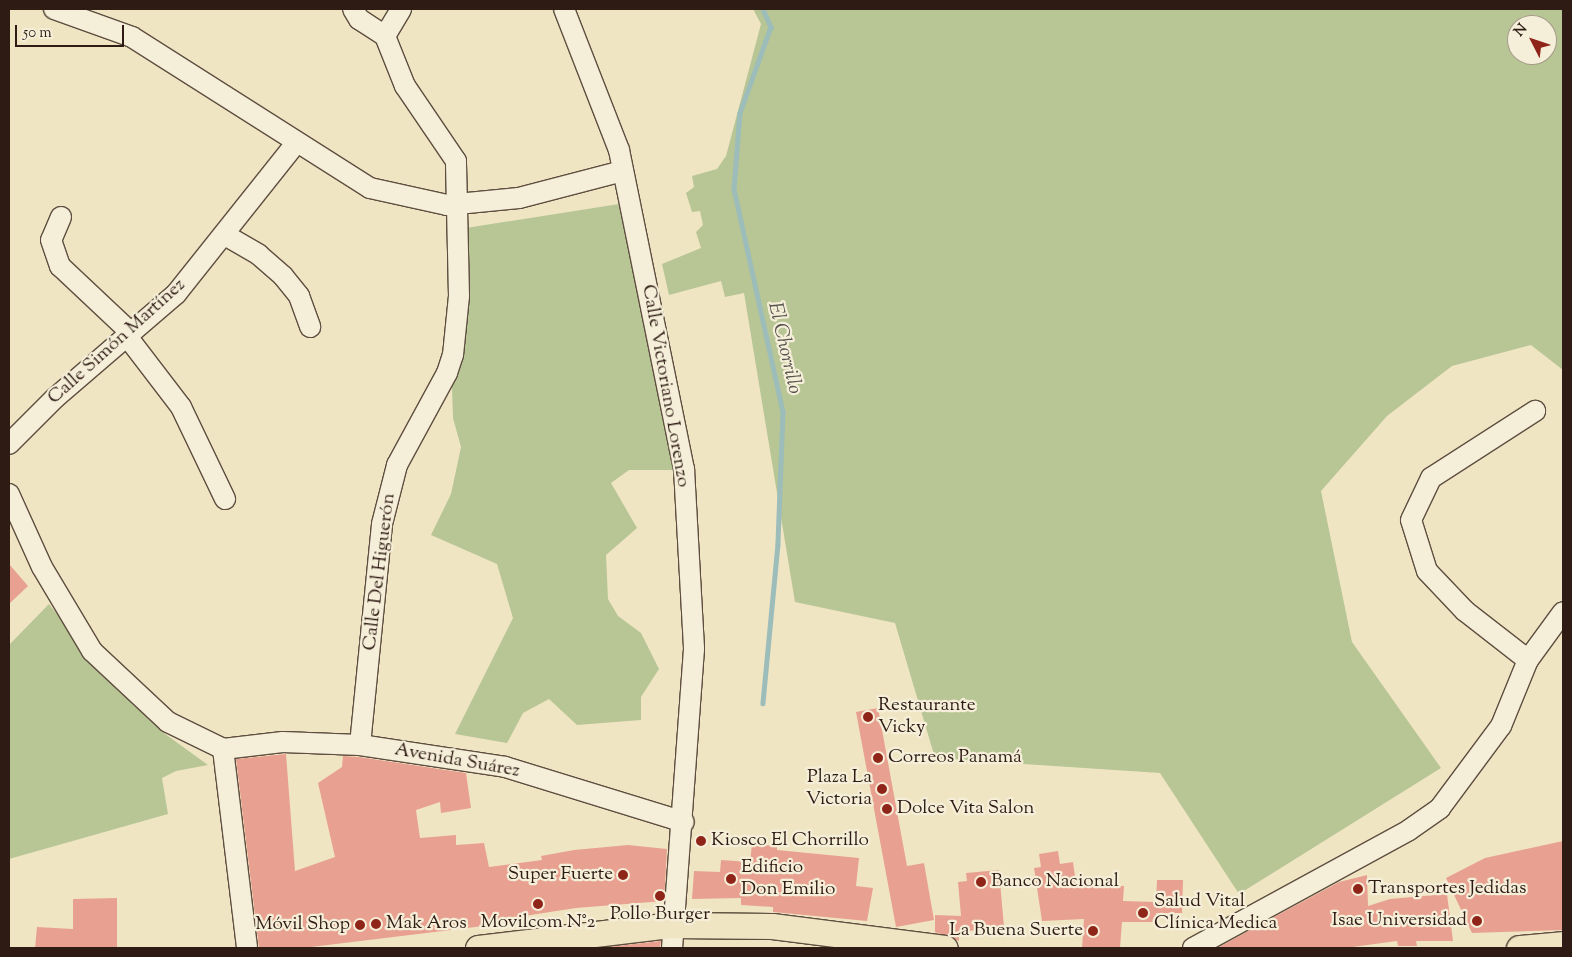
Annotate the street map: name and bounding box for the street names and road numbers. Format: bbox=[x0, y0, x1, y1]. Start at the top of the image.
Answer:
street label: Calle Simón Martínez bbox=[44, 274, 190, 410]
street label: Calle Victoriano Lorenzo bbox=[636, 283, 694, 489]
street label: Calle Del Higuerón bbox=[359, 492, 401, 652]
street label: Avenida Suárez bbox=[393, 739, 521, 783]

